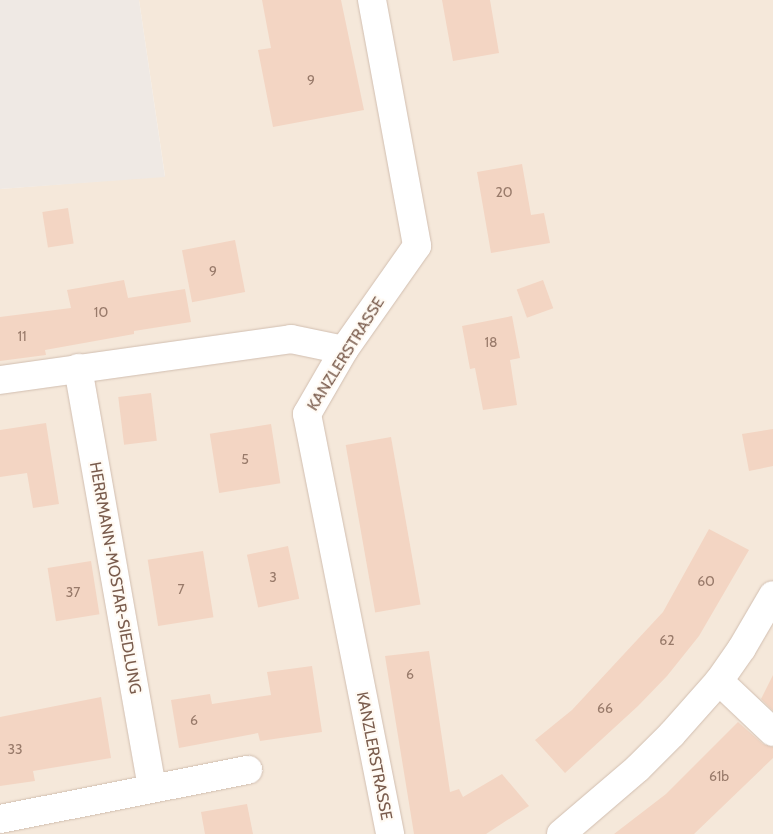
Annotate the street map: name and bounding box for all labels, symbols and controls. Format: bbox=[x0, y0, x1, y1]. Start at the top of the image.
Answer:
house number: 9 bbox=[307, 72, 315, 88]
house number: 20 bbox=[495, 184, 513, 200]
house number: 9 bbox=[209, 263, 217, 279]
street label: KANZLERSTRASSE bbox=[303, 294, 389, 414]
house number: 10 bbox=[94, 304, 108, 320]
house number: 11 bbox=[17, 328, 27, 344]
house number: 18 bbox=[484, 334, 498, 350]
house number: 5 bbox=[241, 451, 249, 467]
street label: HERRMANN-MOSTAR-SIEDLUNG bbox=[85, 461, 145, 695]
house number: 3 bbox=[269, 569, 277, 585]
house number: 60 bbox=[697, 573, 715, 589]
house number: 7 bbox=[177, 581, 185, 597]
house number: 37 bbox=[66, 584, 80, 600]
house number: 62 bbox=[659, 632, 675, 648]
house number: 6 bbox=[406, 666, 414, 682]
street label: KANZLERSTRASSE bbox=[352, 690, 396, 822]
house number: 66 bbox=[597, 700, 613, 716]
house number: 6 bbox=[190, 712, 198, 728]
house number: 33 bbox=[7, 741, 23, 757]
house number: 61b bbox=[709, 768, 729, 784]

